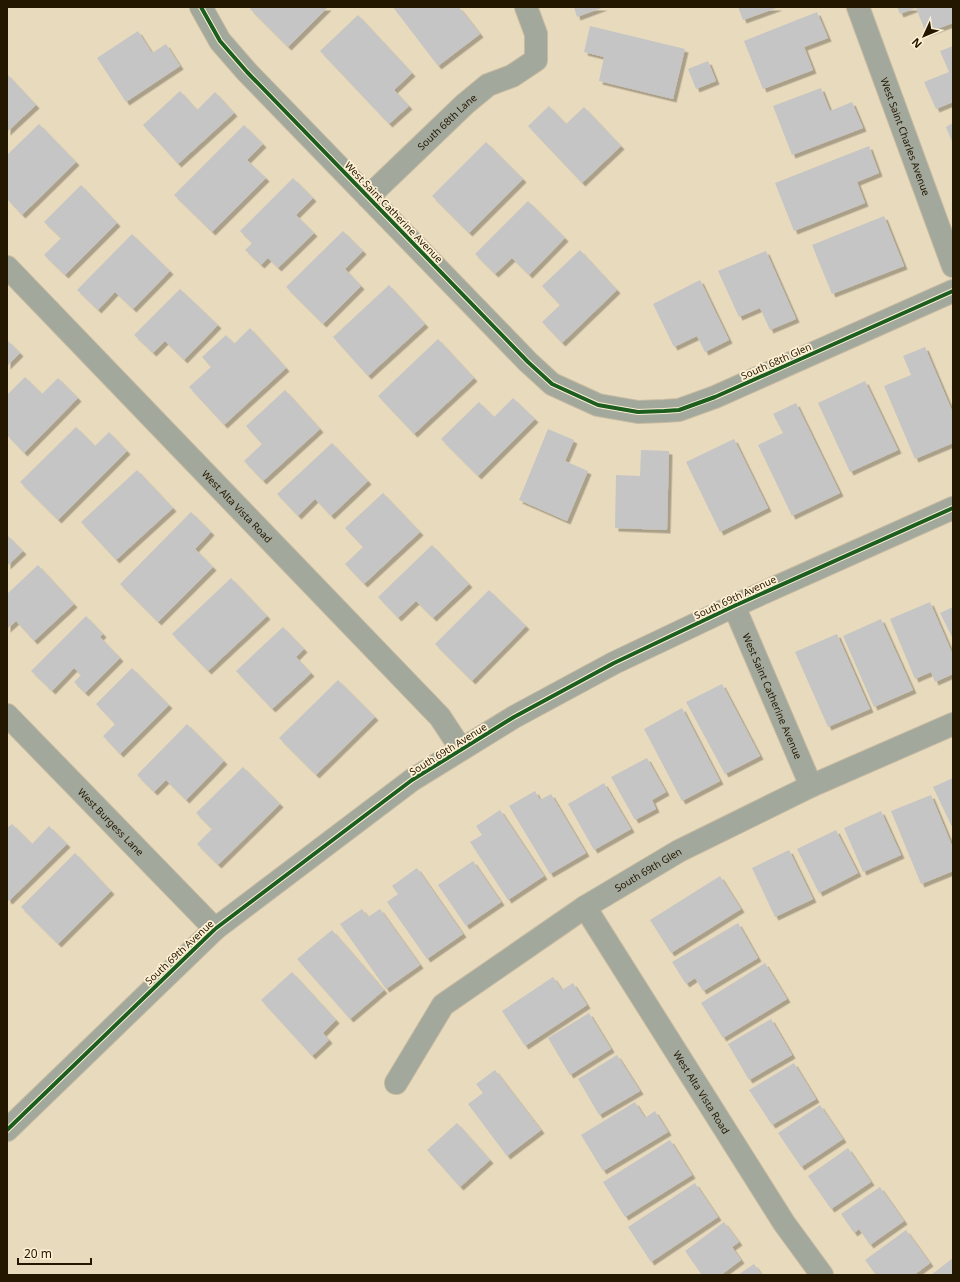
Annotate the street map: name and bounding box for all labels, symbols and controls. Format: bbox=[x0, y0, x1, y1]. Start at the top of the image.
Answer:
north arrow bbox=[904, 16, 944, 56]
text: N bbox=[908, 35, 925, 52]
street label: West Saint Charles Avenue bbox=[877, 75, 934, 198]
street label: South 68th Lane bbox=[414, 90, 480, 153]
street label: West Saint Catherine Avenue bbox=[342, 158, 446, 266]
street label: South 68th Glen bbox=[739, 339, 813, 383]
street label: West Alta Vista Road bbox=[199, 467, 276, 546]
street label: South 69th Avenue bbox=[692, 572, 779, 622]
street label: West Saint Catherine Avenue bbox=[739, 631, 806, 762]
street label: South 69th Avenue bbox=[407, 719, 490, 779]
street label: West Burgess Lane bbox=[75, 785, 147, 859]
street label: South 69th Glen bbox=[612, 844, 684, 895]
street label: South 69th Avenue bbox=[142, 916, 217, 987]
street label: West Alta Vista Road bbox=[670, 1048, 733, 1137]
scale bar bbox=[18, 1240, 91, 1266]
text: 20 m bbox=[24, 1245, 52, 1262]

